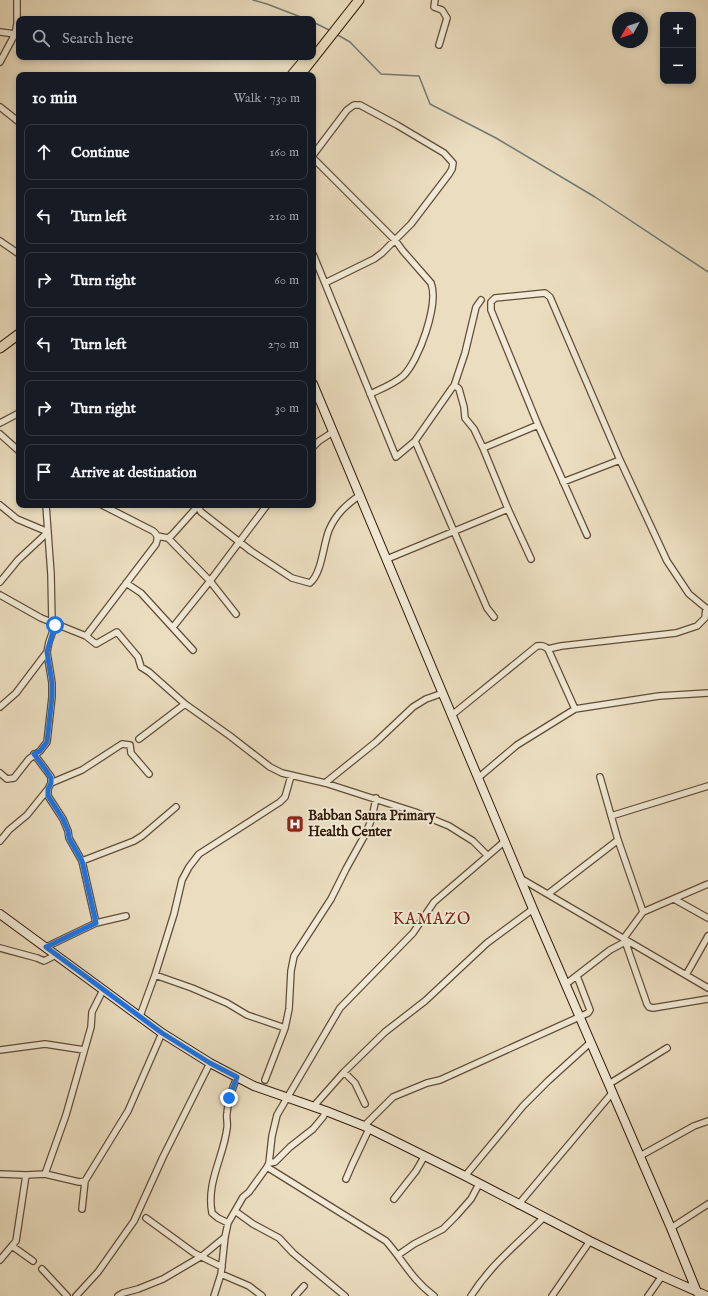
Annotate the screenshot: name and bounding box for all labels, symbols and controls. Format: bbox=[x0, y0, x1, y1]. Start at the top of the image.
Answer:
north arrow bbox=[612, 12, 648, 48]
map controls bbox=[660, 12, 696, 84]
button: + bbox=[660, 12, 696, 48]
search box bbox=[16, 16, 316, 60]
icon: search bbox=[30, 27, 52, 49]
text: Search here bbox=[62, 29, 133, 48]
button: − bbox=[660, 48, 696, 84]
text: 10 min bbox=[32, 88, 77, 109]
text: Walk · 730 m bbox=[234, 90, 300, 107]
icon: ahead bbox=[33, 141, 55, 163]
text: Continue bbox=[71, 143, 129, 162]
text: 160 m bbox=[269, 144, 299, 161]
icon: left bbox=[33, 205, 55, 227]
text: Turn left bbox=[71, 207, 127, 226]
text: 210 m bbox=[269, 208, 299, 225]
icon: right bbox=[33, 269, 55, 291]
text: Turn right bbox=[71, 271, 136, 290]
text: 60 m bbox=[274, 272, 299, 289]
icon: left bbox=[33, 333, 55, 355]
text: Turn left bbox=[71, 335, 127, 354]
text: 270 m bbox=[268, 336, 299, 353]
icon: right bbox=[33, 397, 55, 419]
text: Turn right bbox=[71, 399, 136, 418]
text: 30 m bbox=[275, 400, 299, 417]
icon: arrive bbox=[33, 461, 55, 483]
text: Arrive at destination bbox=[71, 463, 197, 482]
route start bbox=[46, 616, 64, 634]
place label: Babban Saura Primary Health Center bbox=[308, 807, 437, 841]
hospital icon: Babban Saura Primary Health Center bbox=[285, 814, 305, 834]
district label: KAMAZO bbox=[393, 910, 471, 930]
route end bbox=[220, 1089, 238, 1107]

